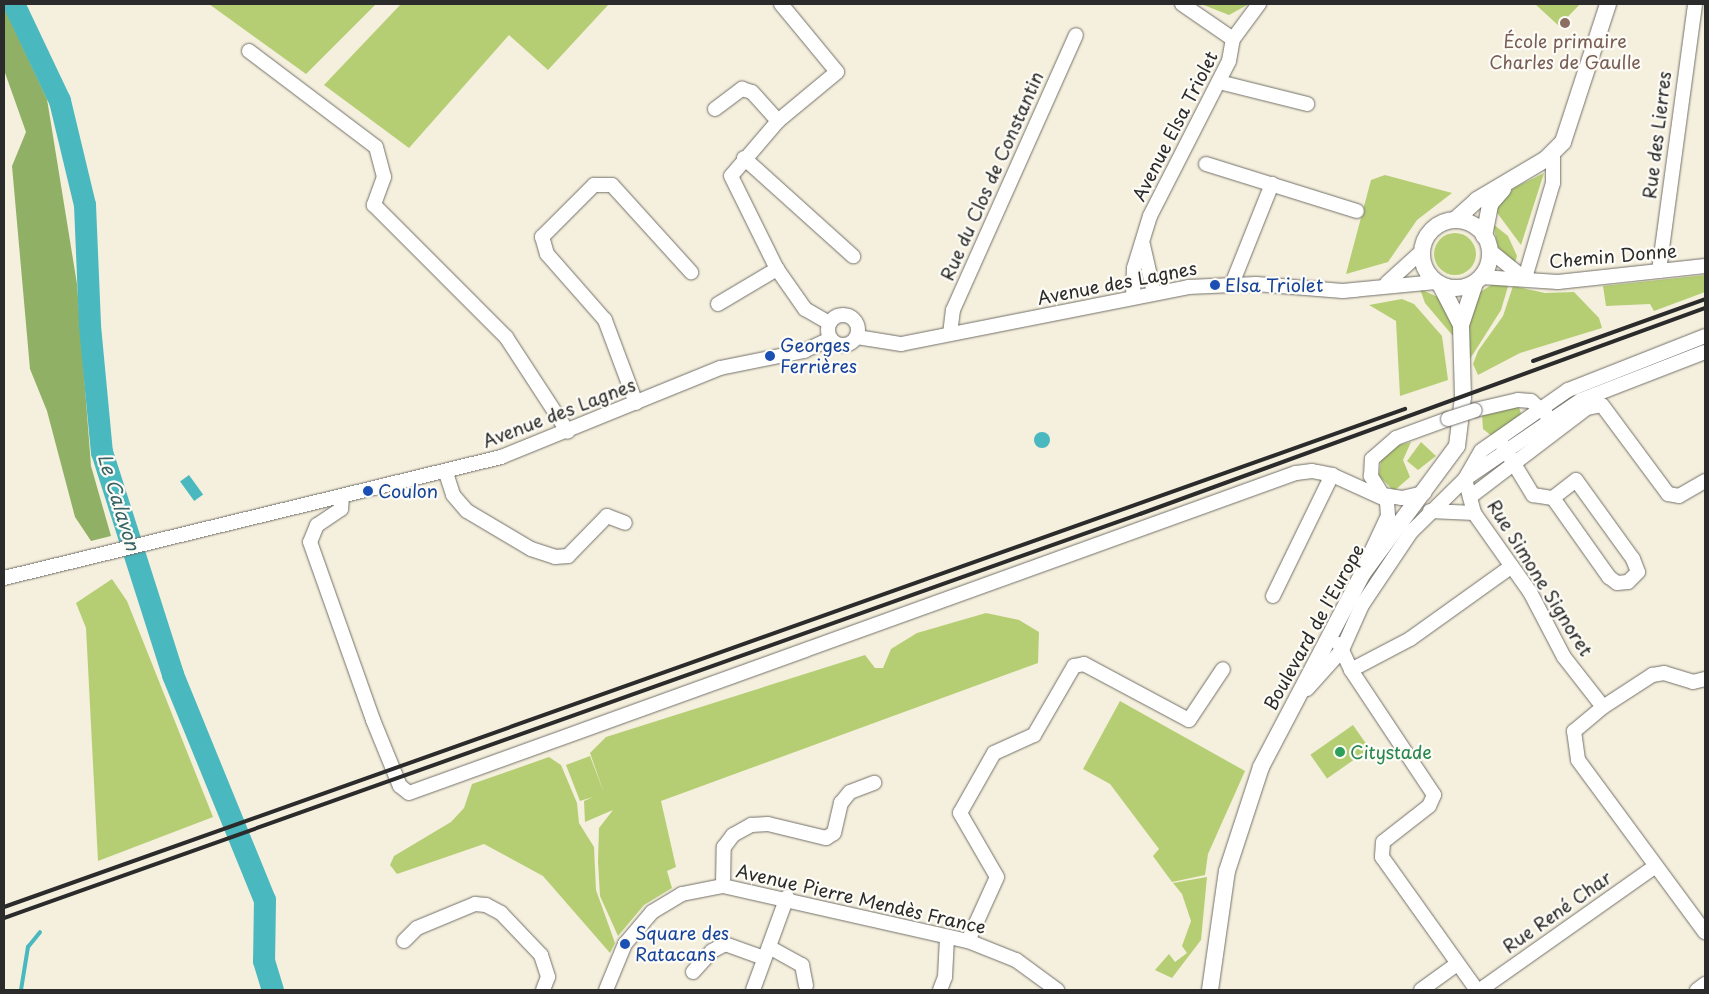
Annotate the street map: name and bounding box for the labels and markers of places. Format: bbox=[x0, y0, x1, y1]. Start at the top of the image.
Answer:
marker: École primaire Charles de Gaulle bbox=[1559, 17, 1571, 29]
place label: École primaire Charles de Gaulle bbox=[1488, 31, 1642, 74]
place label: Elsa Triolet bbox=[1225, 274, 1323, 296]
marker: Elsa Triolet bbox=[1209, 279, 1221, 291]
place label: Georges Ferrières bbox=[780, 335, 857, 378]
marker: Georges Ferrières bbox=[764, 350, 776, 362]
place label: Coulon bbox=[378, 480, 438, 502]
marker: Coulon bbox=[362, 485, 374, 497]
place label: Citystade bbox=[1350, 741, 1432, 763]
marker: Citystade bbox=[1334, 746, 1346, 758]
place label: Square des Ratacans bbox=[635, 923, 730, 966]
marker: Square des Ratacans bbox=[619, 938, 631, 950]

